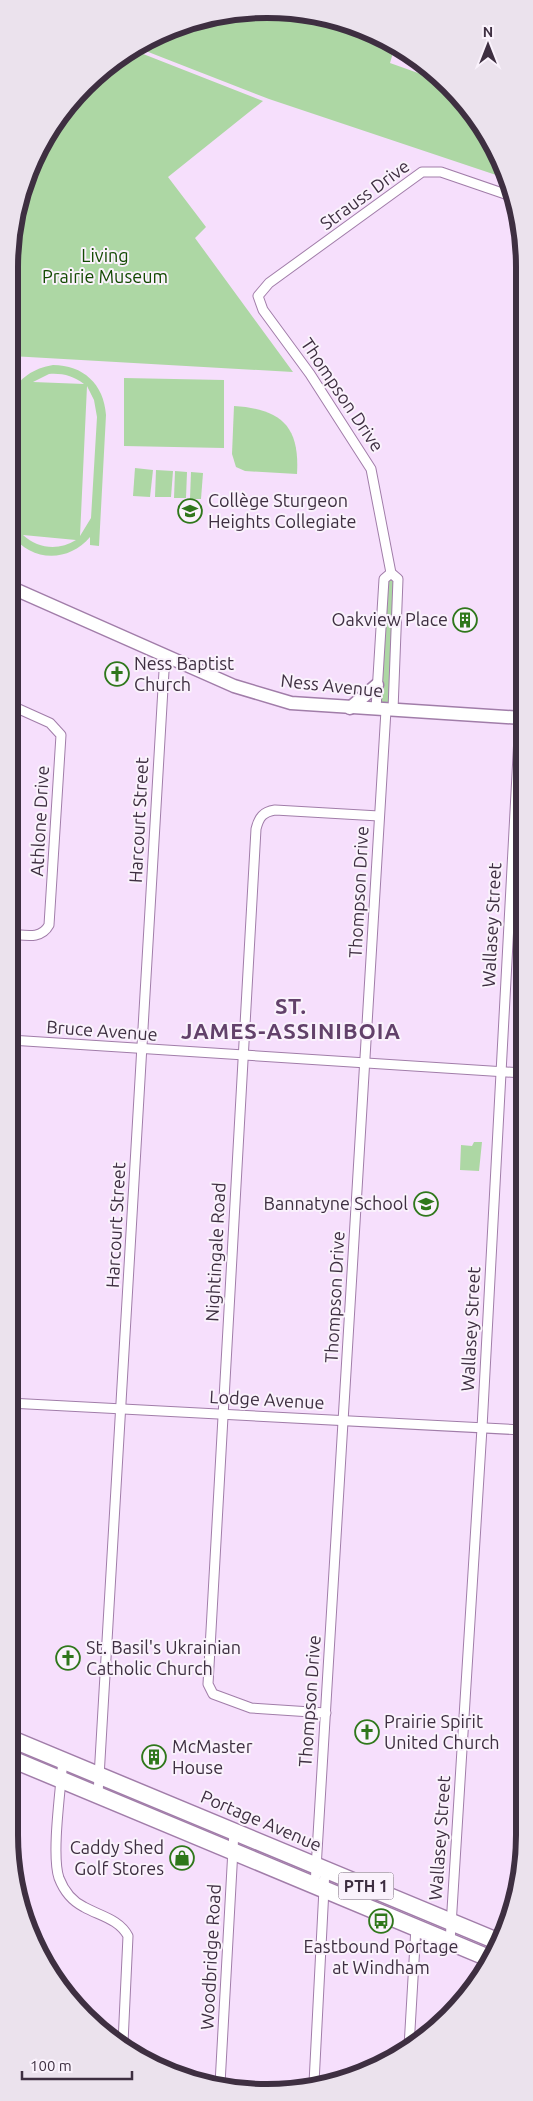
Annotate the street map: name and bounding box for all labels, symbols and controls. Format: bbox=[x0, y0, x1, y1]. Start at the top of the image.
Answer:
north arrow bbox=[463, 20, 513, 70]
text: N bbox=[483, 24, 493, 40]
street label: Strauss Drive bbox=[316, 155, 413, 233]
park label: Living Prairie Museum bbox=[42, 245, 168, 286]
street label: Thompson Drive bbox=[298, 334, 388, 455]
place label: Collège Sturgeon Heights Collegiate bbox=[208, 490, 356, 531]
school or university icon: Collège Sturgeon Heights Collegiate bbox=[177, 498, 203, 524]
building icon: Oakview Place bbox=[452, 607, 478, 633]
place label: Oakview Place bbox=[331, 609, 448, 629]
place label: Ness Baptist Church bbox=[134, 653, 234, 694]
church icon: Ness Baptist Church bbox=[104, 661, 130, 687]
street label: Ness Avenue bbox=[280, 670, 384, 700]
street label: Harcourt Street bbox=[125, 757, 151, 883]
street label: Athlone Drive bbox=[26, 765, 52, 877]
street label: Thompson Drive bbox=[345, 825, 371, 958]
street label: Wallasey Street bbox=[478, 862, 504, 988]
district label: ST. JAMES-ASSINIBOIA bbox=[181, 993, 401, 1043]
street label: Bruce Avenue bbox=[46, 1016, 158, 1044]
street label: Harcourt Street bbox=[102, 1162, 128, 1288]
street label: Nightingale Road bbox=[201, 1182, 229, 1322]
school or university icon: Bannatyne School bbox=[413, 1191, 439, 1217]
place label: Bannatyne School bbox=[264, 1193, 408, 1213]
street label: Thompson Drive bbox=[321, 1230, 347, 1363]
street label: Wallasey Street bbox=[457, 1266, 483, 1392]
street label: Lodge Avenue bbox=[209, 1386, 325, 1412]
street label: Thompson Drive bbox=[294, 1634, 324, 1768]
place label: St. Basil's Ukrainian Catholic Church bbox=[86, 1637, 241, 1678]
church icon: St. Basil's Ukrainian Catholic Church bbox=[55, 1645, 81, 1671]
place label: Prairie Spirit United Church bbox=[384, 1711, 500, 1752]
church icon: Prairie Spirit United Church bbox=[354, 1719, 380, 1745]
place label: McMaster House bbox=[172, 1736, 253, 1777]
building icon: McMaster House bbox=[141, 1744, 167, 1770]
street label: Wallasey Street bbox=[425, 1775, 453, 1901]
street label: Portage Avenue bbox=[198, 1786, 325, 1855]
place label: Caddy Shed Golf Stores bbox=[70, 1837, 164, 1878]
shop icon: Caddy Shed Golf Stores bbox=[169, 1845, 195, 1871]
road number: PTH 1 bbox=[338, 1872, 394, 1900]
street label: Woodbridge Road bbox=[196, 1883, 224, 2030]
bus stop icon: Eastbound Portage at Windham bbox=[368, 1908, 394, 1934]
place label: Eastbound Portage at Windham bbox=[304, 1936, 458, 1977]
scale bar bbox=[22, 2048, 132, 2080]
text: 100 m bbox=[30, 2057, 72, 2074]

